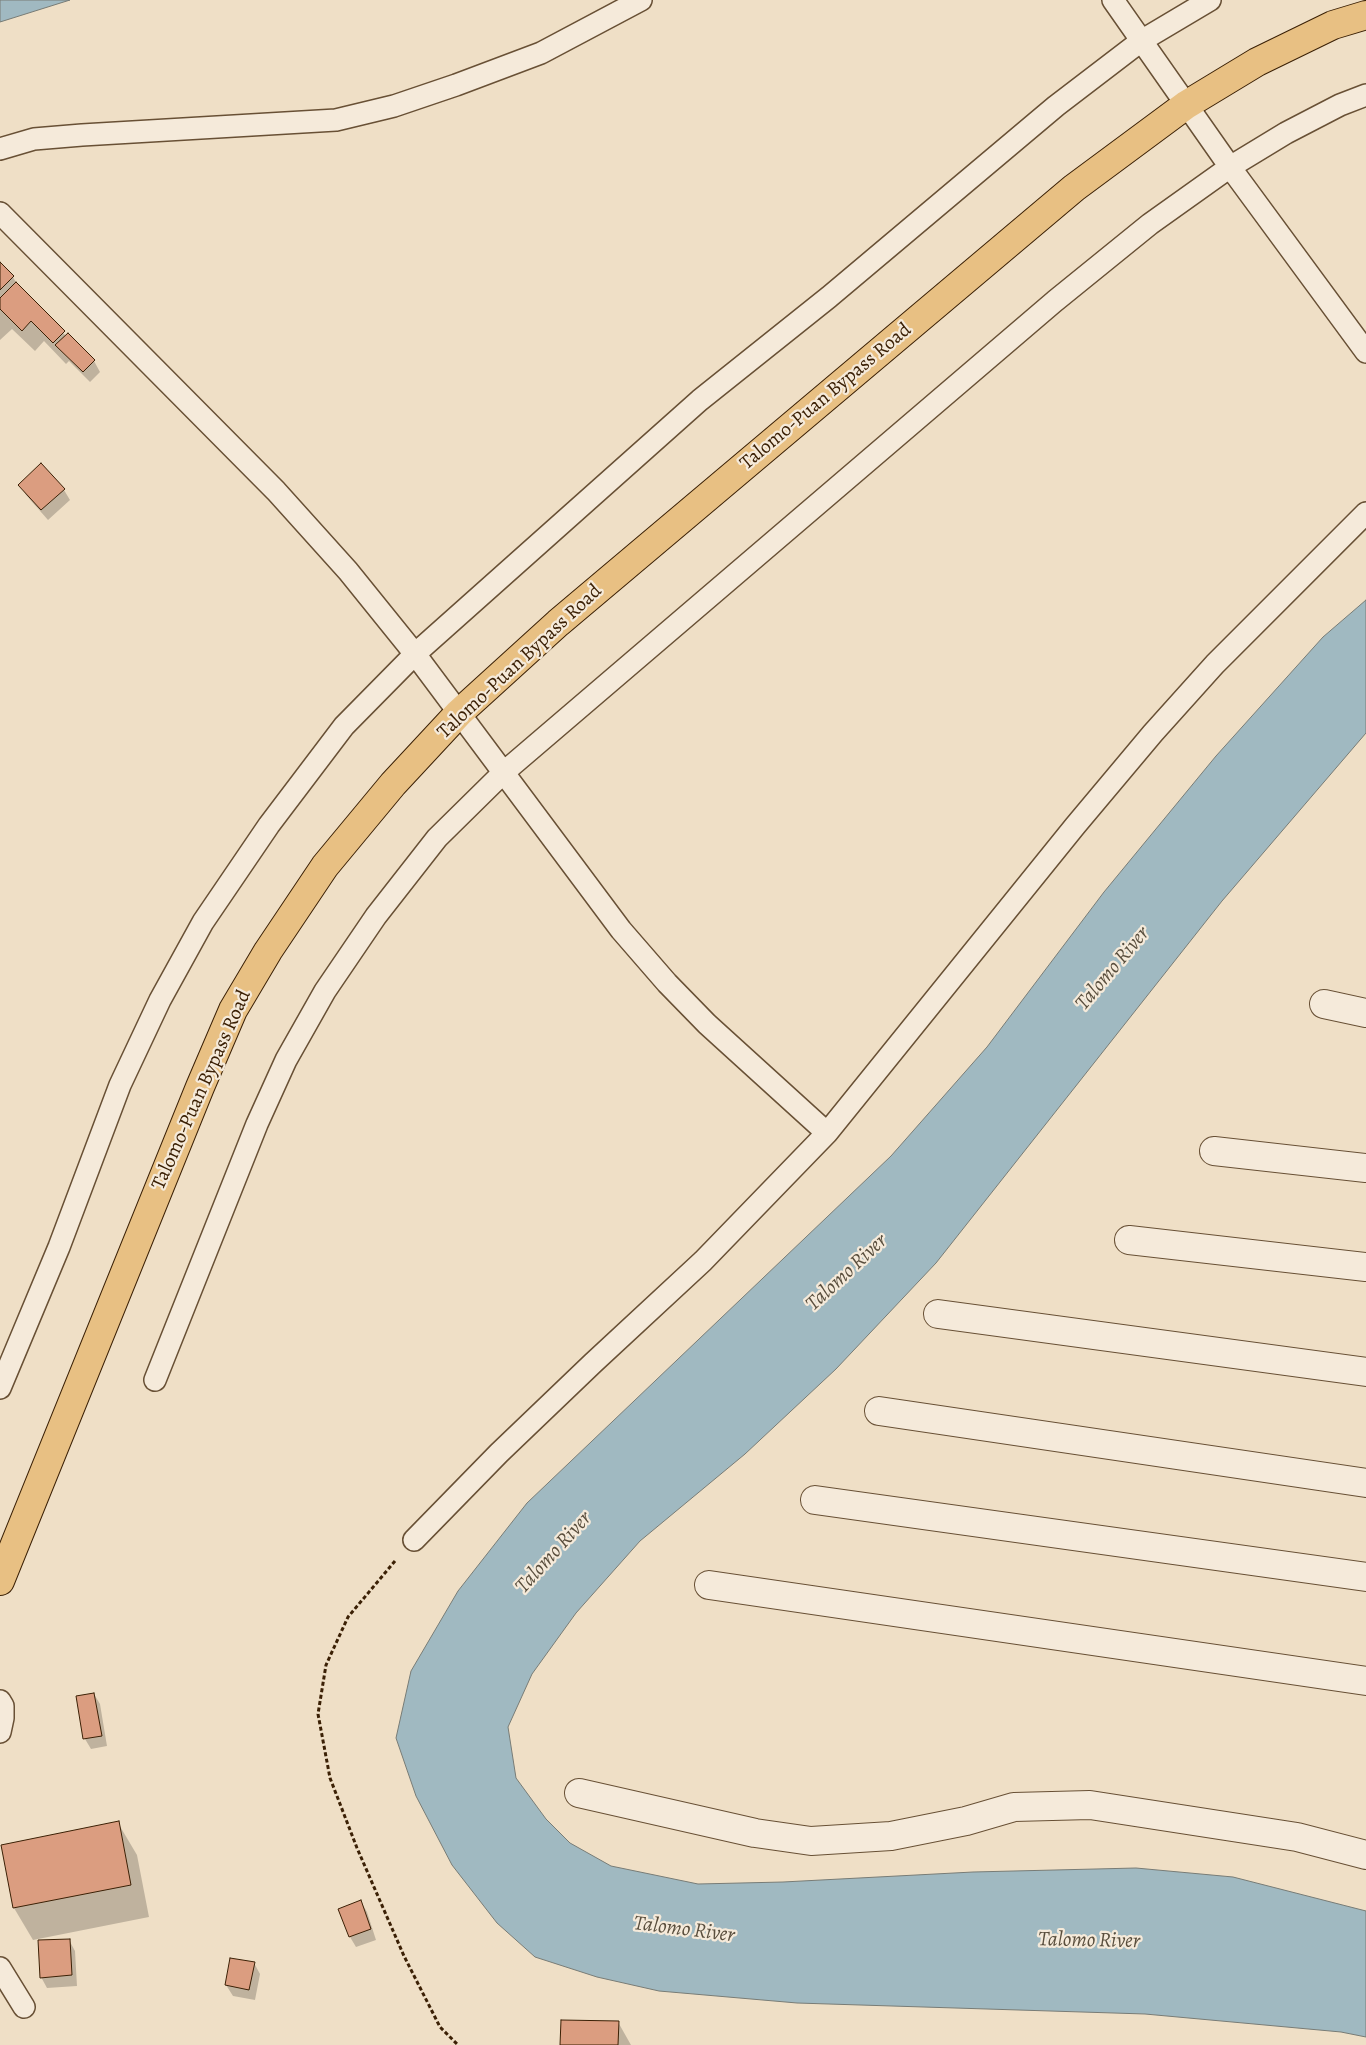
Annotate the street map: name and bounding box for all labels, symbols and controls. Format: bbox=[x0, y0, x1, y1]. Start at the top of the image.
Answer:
street label: Talomo-Puan Bypass Road bbox=[736, 318, 916, 476]
street label: Talomo-Puan Bypass Road bbox=[433, 580, 607, 744]
water label: Talomo River bbox=[1071, 922, 1155, 1016]
street label: Talomo-Puan Bypass Road bbox=[147, 986, 257, 1194]
water label: Talomo River bbox=[801, 1229, 893, 1317]
water label: Talomo River bbox=[511, 1507, 597, 1599]
water label: Talomo River bbox=[632, 1911, 736, 1949]
water label: Talomo River bbox=[1038, 1928, 1140, 1954]

